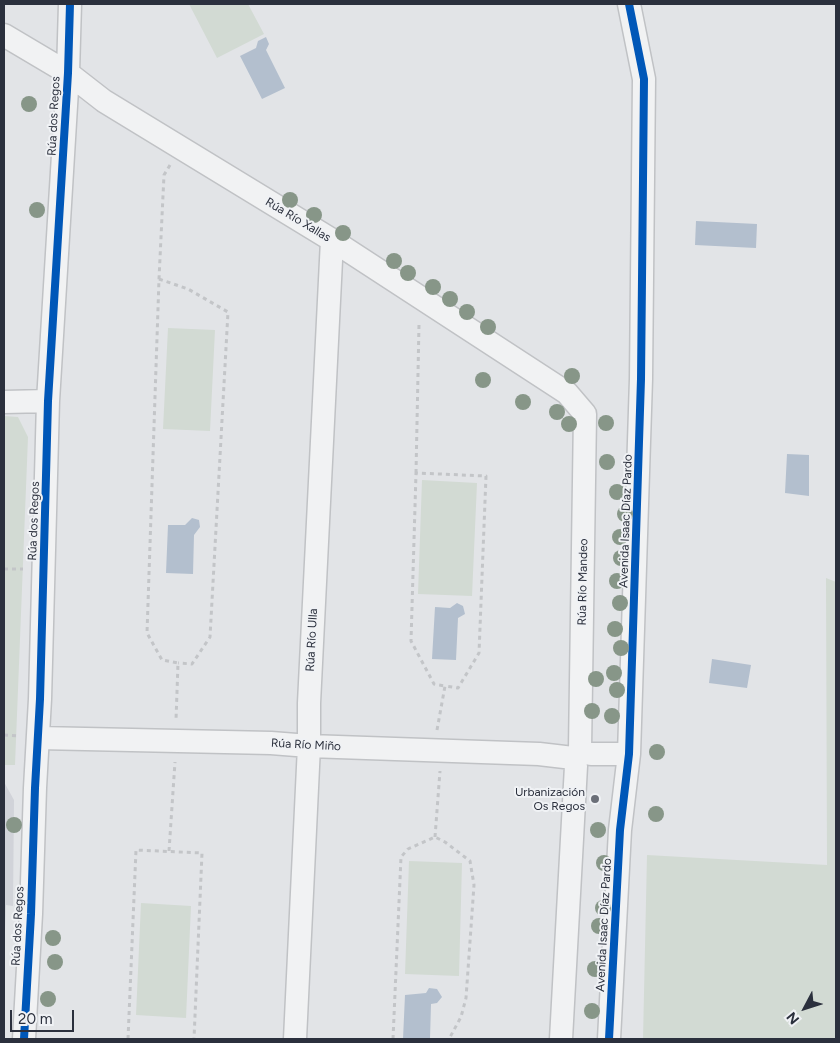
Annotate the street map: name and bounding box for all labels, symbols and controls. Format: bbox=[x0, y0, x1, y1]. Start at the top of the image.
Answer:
street label: Rúa dos Regos bbox=[45, 76, 63, 156]
street label: Rúa Río Xallas bbox=[263, 195, 333, 245]
street label: Avenida Isaac Díaz Pardo bbox=[616, 454, 636, 588]
street label: Rúa dos Regos bbox=[25, 481, 43, 561]
street label: Rúa Río Mandeo bbox=[575, 538, 591, 626]
street label: Rúa Río Ulla bbox=[303, 608, 321, 672]
street label: Rúa Río Miño bbox=[271, 736, 341, 754]
place label: Urbanización Os Regos bbox=[515, 785, 585, 813]
marker: Urbanización Os Regos bbox=[589, 793, 601, 805]
street label: Avenida Isaac Díaz Pardo bbox=[593, 858, 615, 992]
street label: Rúa dos Regos bbox=[9, 886, 27, 966]
north arrow bbox=[780, 983, 830, 1033]
scale bar bbox=[12, 1000, 76, 1032]
text: N bbox=[783, 1008, 803, 1028]
text: 20 m bbox=[18, 1010, 52, 1028]

